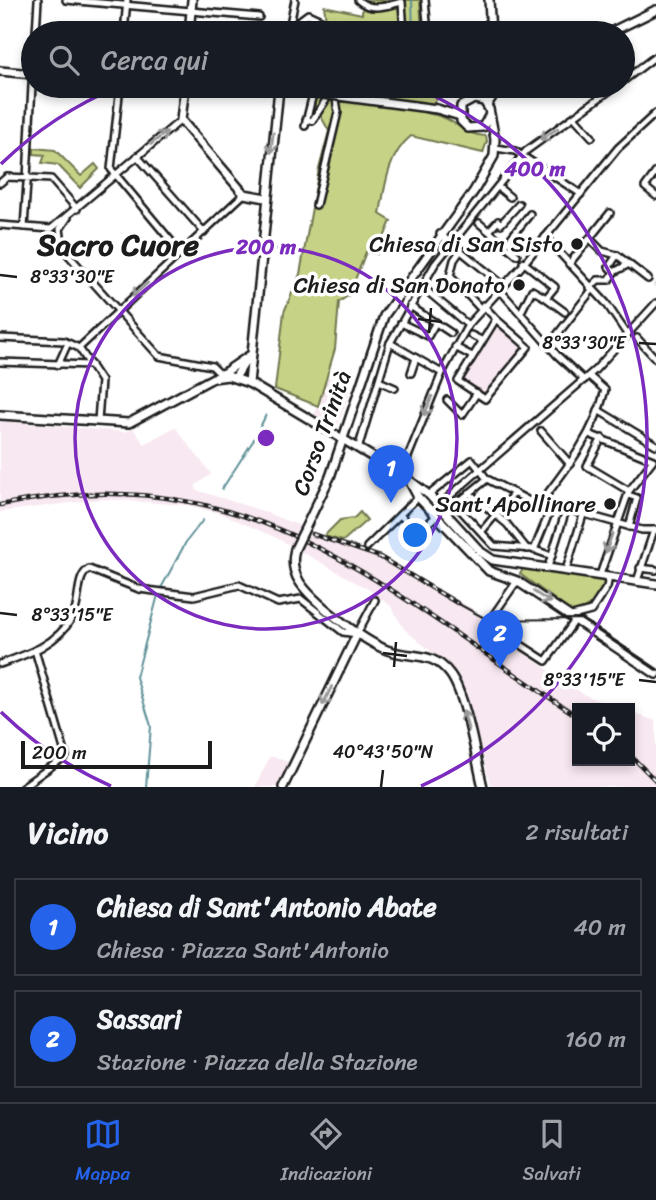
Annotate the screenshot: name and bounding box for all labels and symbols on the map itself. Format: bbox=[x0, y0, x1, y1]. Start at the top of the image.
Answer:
one-way arrow bbox=[540, 127, 559, 141]
one-way arrow bbox=[149, 131, 168, 146]
one-way arrow bbox=[266, 131, 279, 154]
text: 400 m bbox=[503, 150, 566, 188]
district label: Sacro Cuore bbox=[36, 218, 200, 272]
place label: Chiesa di San Sisto bbox=[369, 224, 563, 265]
text: 200 m bbox=[235, 228, 297, 266]
marker: Chiesa di San Sisto bbox=[569, 236, 585, 252]
text: 8°33'30"E bbox=[30, 261, 115, 293]
place label: Chiesa di San Donato bbox=[293, 265, 505, 306]
marker: Chiesa di San Donato bbox=[511, 277, 527, 293]
one-way arrow bbox=[131, 282, 149, 298]
text: 8°33'30"E bbox=[542, 327, 627, 359]
street label: Corso Trinità bbox=[280, 365, 364, 501]
one-way arrow bbox=[421, 395, 434, 417]
centre of rings bbox=[254, 426, 278, 450]
pin: 1 bbox=[368, 445, 414, 503]
place label: Sant'Apollinare bbox=[435, 484, 596, 525]
marker: Sant'Apollinare bbox=[602, 496, 618, 512]
your location bbox=[398, 518, 432, 552]
one-way arrow bbox=[602, 531, 614, 553]
one-way arrow bbox=[531, 590, 551, 604]
text: 8°33'15"E bbox=[31, 599, 114, 631]
pin: 2 bbox=[477, 610, 523, 668]
text: 8°33'15"E bbox=[543, 664, 626, 696]
one-way arrow bbox=[320, 685, 334, 706]
one-way arrow bbox=[459, 710, 472, 733]
text: 40°43'50"N bbox=[333, 736, 434, 768]
scale bar bbox=[21, 738, 212, 770]

